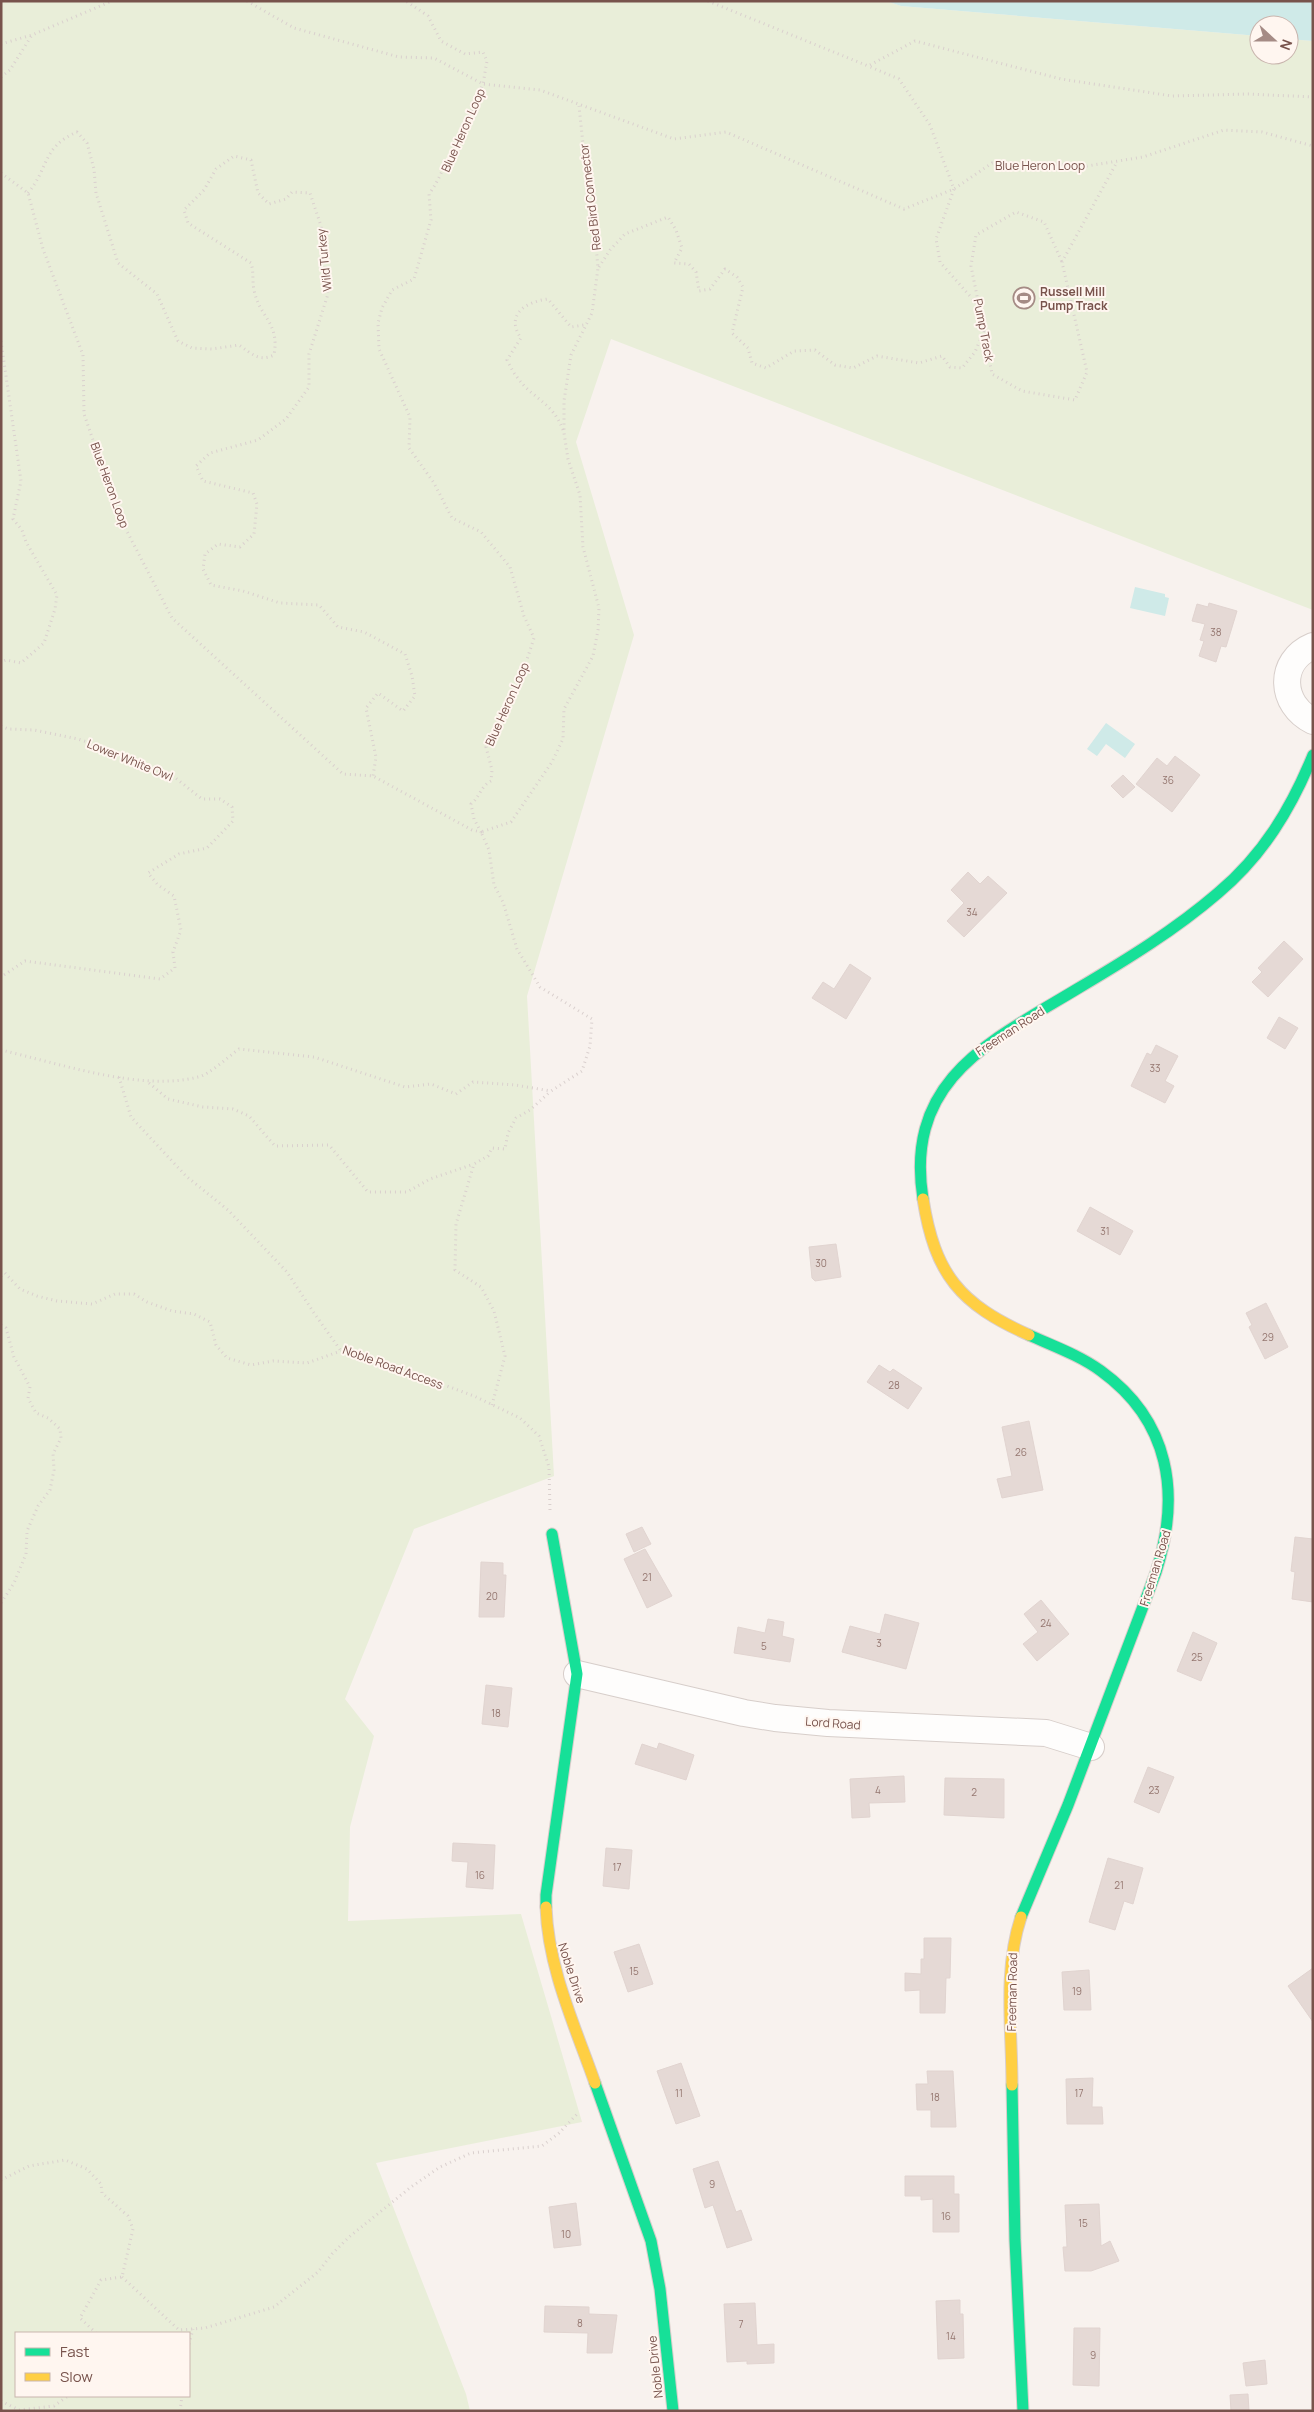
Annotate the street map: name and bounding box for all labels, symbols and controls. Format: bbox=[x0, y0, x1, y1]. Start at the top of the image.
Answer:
north arrow bbox=[1249, 15, 1299, 65]
text: N bbox=[1276, 37, 1297, 53]
street label: Blue Heron Loop bbox=[437, 85, 489, 175]
street label: Red Bird Connector bbox=[575, 142, 605, 251]
street label: Blue Heron Loop bbox=[995, 157, 1085, 174]
street label: Wild Turkey bbox=[312, 227, 336, 292]
place label: Russell Mill Pump Track bbox=[1040, 283, 1108, 314]
sports icon: Russell Mill Pump Track bbox=[1012, 286, 1036, 310]
street label: Pump Track bbox=[970, 297, 999, 364]
street label: Blue Heron Loop bbox=[87, 440, 133, 530]
house number: 38 bbox=[1210, 625, 1222, 639]
street label: Blue Heron Loop bbox=[481, 659, 533, 749]
street label: Lower White Owl bbox=[84, 735, 176, 785]
house number: 36 bbox=[1162, 773, 1174, 787]
house number: 34 bbox=[966, 905, 978, 919]
street label: Freeman Road bbox=[972, 1002, 1048, 1060]
house number: 33 bbox=[1149, 1061, 1161, 1075]
house number: 31 bbox=[1100, 1224, 1110, 1238]
house number: 30 bbox=[815, 1256, 827, 1270]
house number: 29 bbox=[1262, 1330, 1274, 1344]
street label: Noble Road Access bbox=[340, 1341, 446, 1393]
house number: 28 bbox=[888, 1378, 900, 1392]
house number: 26 bbox=[1015, 1445, 1027, 1459]
street label: Freeman Road bbox=[1135, 1528, 1175, 1608]
house number: 21 bbox=[642, 1570, 652, 1584]
house number: 20 bbox=[486, 1589, 498, 1603]
house number: 24 bbox=[1040, 1616, 1052, 1630]
house number: 3 bbox=[876, 1636, 882, 1650]
house number: 5 bbox=[761, 1639, 767, 1653]
house number: 25 bbox=[1191, 1650, 1203, 1664]
house number: 18 bbox=[491, 1706, 501, 1720]
street label: Lord Road bbox=[805, 1713, 861, 1733]
house number: 4 bbox=[875, 1783, 881, 1797]
house number: 23 bbox=[1148, 1783, 1160, 1797]
house number: 2 bbox=[971, 1785, 977, 1799]
house number: 17 bbox=[613, 1860, 621, 1874]
house number: 16 bbox=[475, 1868, 485, 1882]
house number: 21 bbox=[1114, 1878, 1124, 1892]
street label: Noble Drive bbox=[554, 1941, 590, 2005]
street label: Freeman Road bbox=[1003, 1952, 1021, 2032]
house number: 15 bbox=[629, 1964, 639, 1978]
house number: 19 bbox=[1072, 1984, 1082, 1998]
house number: 11 bbox=[675, 2086, 683, 2100]
house number: 17 bbox=[1075, 2086, 1083, 2100]
house number: 18 bbox=[930, 2090, 940, 2104]
house number: 9 bbox=[709, 2177, 715, 2191]
house number: 16 bbox=[941, 2209, 951, 2223]
house number: 15 bbox=[1078, 2216, 1088, 2230]
house number: 10 bbox=[561, 2227, 571, 2241]
house number: 8 bbox=[577, 2316, 583, 2330]
house number: 7 bbox=[738, 2317, 744, 2331]
house number: 14 bbox=[946, 2329, 956, 2343]
legend bbox=[15, 2332, 190, 2397]
street label: Noble Drive bbox=[643, 2335, 667, 2399]
text: Fast bbox=[60, 2341, 89, 2362]
house number: 9 bbox=[1090, 2348, 1096, 2362]
text: Slow bbox=[60, 2366, 93, 2387]

